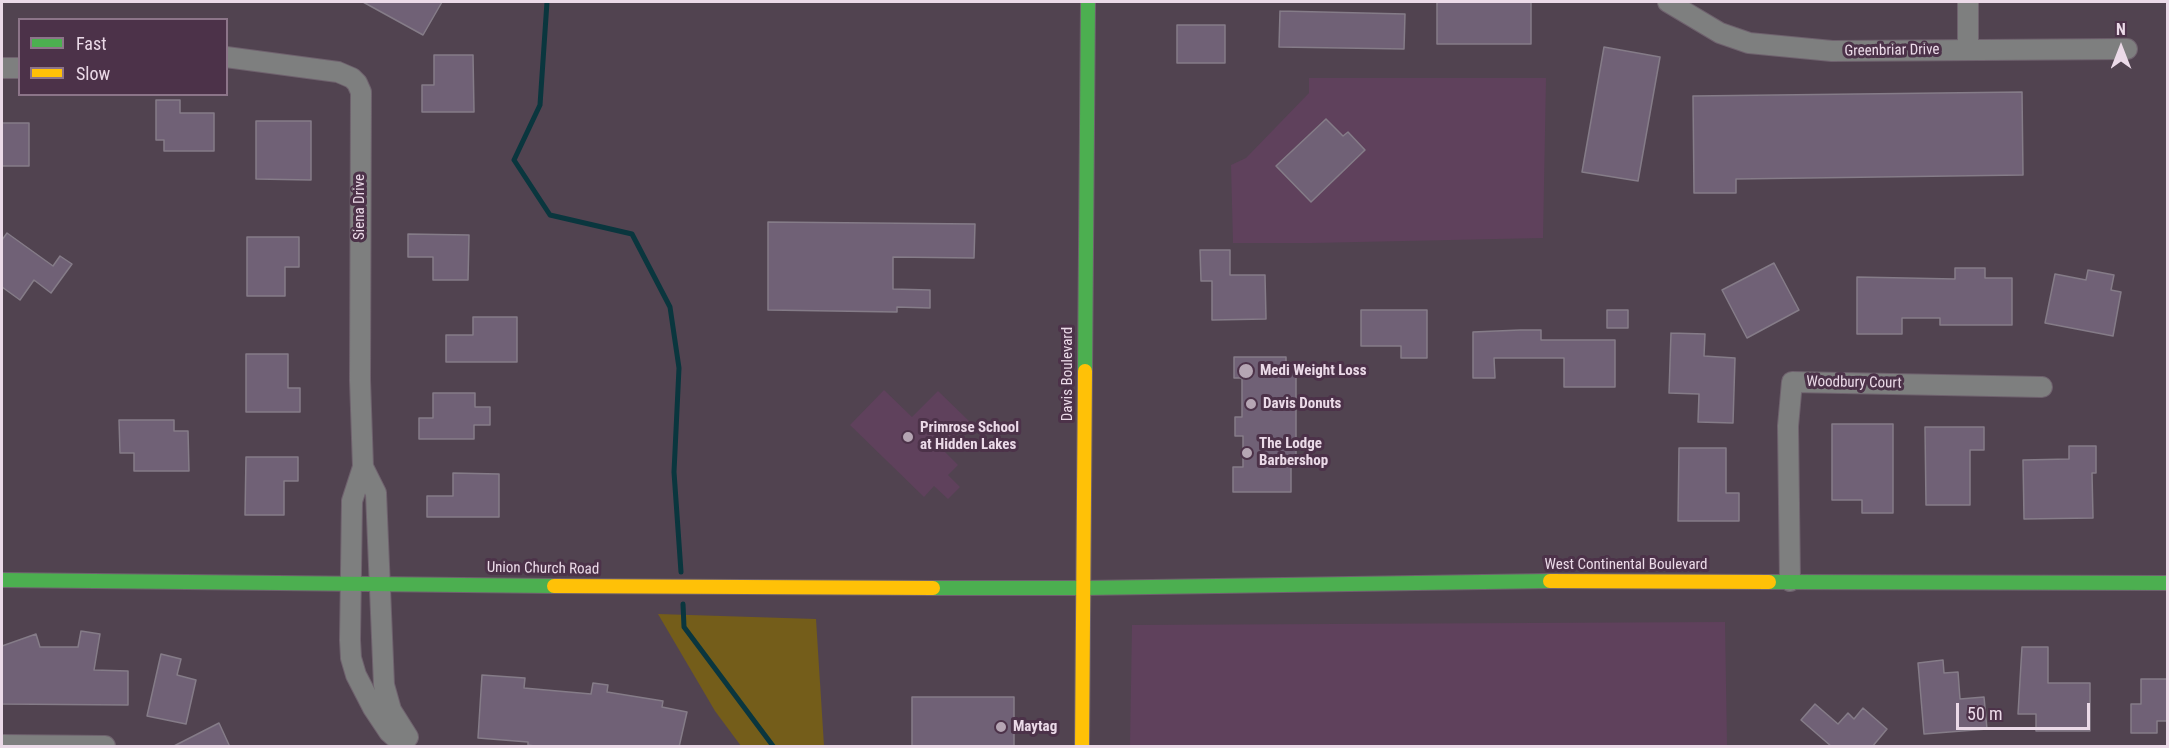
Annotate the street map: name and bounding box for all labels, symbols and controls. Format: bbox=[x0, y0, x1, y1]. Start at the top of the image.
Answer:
legend bbox=[18, 18, 228, 96]
north arrow bbox=[2091, 18, 2151, 78]
text: N bbox=[2116, 20, 2126, 39]
text: Fast bbox=[76, 33, 107, 54]
street label: Greenbriar Drive bbox=[1844, 41, 1940, 61]
text: Slow bbox=[76, 63, 110, 84]
street label: Siena Drive bbox=[351, 174, 369, 240]
street label: Davis Boulevard bbox=[1059, 327, 1077, 421]
marker: Medi Weight Loss bbox=[1237, 362, 1255, 380]
place label: Medi Weight Loss bbox=[1260, 362, 1366, 380]
street label: Woodbury Court bbox=[1806, 373, 1902, 393]
place label: Davis Donuts bbox=[1263, 395, 1341, 413]
marker: Davis Donuts bbox=[1244, 397, 1258, 411]
place label: Primrose School at Hidden Lakes bbox=[920, 419, 1019, 454]
marker: Primrose School at Hidden Lakes bbox=[901, 430, 915, 444]
place label: The Lodge Barbershop bbox=[1259, 435, 1328, 470]
marker: The Lodge Barbershop bbox=[1240, 446, 1254, 460]
street label: West Continental Boulevard bbox=[1545, 556, 1707, 574]
street label: Union Church Road bbox=[487, 559, 599, 579]
scale bar bbox=[1959, 691, 2092, 729]
text: 50 m bbox=[1967, 703, 2002, 724]
place label: Maytag bbox=[1013, 718, 1057, 736]
marker: Maytag bbox=[994, 720, 1008, 734]

